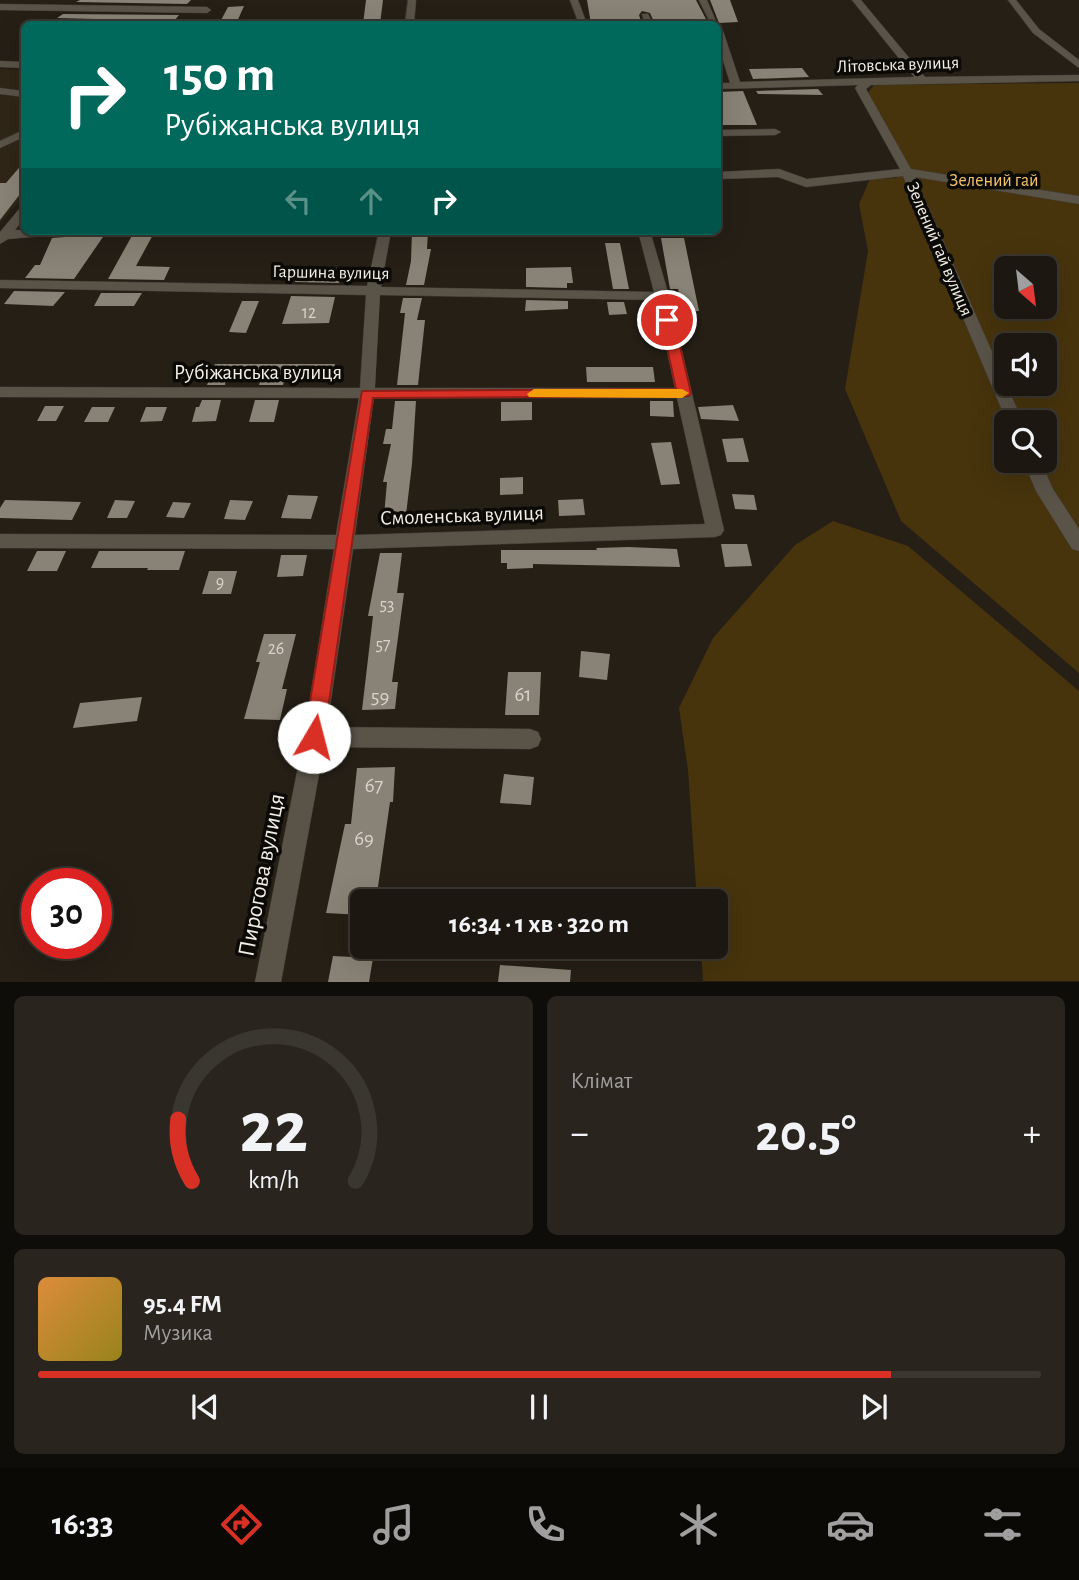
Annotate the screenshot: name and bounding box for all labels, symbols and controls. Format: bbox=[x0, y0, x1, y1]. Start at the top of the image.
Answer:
icon: right bbox=[49, 49, 140, 140]
text: 150 m bbox=[164, 51, 275, 100]
street label: Літовська вулиця bbox=[836, 54, 960, 76]
text: Рубіжанська вулиця bbox=[164, 109, 420, 141]
park label: Зелений гай bbox=[949, 172, 1039, 190]
street label: Зелений гай вулиця bbox=[903, 180, 975, 319]
icon: left bbox=[279, 182, 317, 220]
icon: ahead bbox=[352, 182, 390, 220]
icon: right bbox=[425, 182, 463, 220]
north arrow bbox=[994, 256, 1057, 318]
map controls bbox=[994, 256, 1057, 473]
street label: Гаршина вулиця bbox=[272, 263, 390, 283]
pin bbox=[637, 290, 697, 350]
icon: arrive bbox=[648, 301, 686, 339]
house number: 12 bbox=[302, 304, 316, 322]
button: sound bbox=[994, 333, 1057, 396]
street label: Рубіжанська вулиця bbox=[174, 362, 342, 383]
button: search bbox=[994, 410, 1057, 473]
street label: Смоленська вулиця bbox=[380, 502, 544, 529]
house number: 9 bbox=[216, 574, 224, 592]
house number: 53 bbox=[380, 596, 394, 614]
house number: 57 bbox=[375, 636, 391, 654]
house number: 26 bbox=[268, 640, 284, 658]
house number: 61 bbox=[514, 684, 532, 705]
house number: 59 bbox=[371, 686, 389, 707]
position arrow bbox=[277, 700, 351, 774]
house number: 67 bbox=[365, 775, 384, 796]
street label: Пирогова вулиця bbox=[234, 792, 290, 959]
house number: 69 bbox=[354, 828, 374, 849]
speed limit sign: 30 bbox=[21, 868, 112, 959]
text: 16:34 · 1 хв · 320 m bbox=[449, 911, 629, 937]
text: Клімат bbox=[571, 1070, 632, 1093]
text: 22 bbox=[239, 1094, 308, 1167]
text: 20.5° bbox=[755, 1108, 856, 1160]
text: − bbox=[571, 1115, 589, 1153]
text: + bbox=[1023, 1115, 1041, 1153]
text: km/h bbox=[247, 1168, 299, 1193]
text: 95.4 FM bbox=[143, 1291, 222, 1317]
text: Музика bbox=[143, 1322, 213, 1345]
icon: previous bbox=[186, 1388, 224, 1426]
icon: pause bbox=[520, 1388, 558, 1426]
icon: next bbox=[855, 1388, 893, 1426]
icon: directions bbox=[217, 1500, 266, 1549]
icon: music bbox=[369, 1500, 418, 1549]
icon: phone bbox=[521, 1500, 570, 1549]
icon: climate bbox=[674, 1500, 723, 1549]
icon: car bbox=[826, 1500, 875, 1549]
icon: filters bbox=[978, 1500, 1027, 1549]
text: 16:33 bbox=[52, 1508, 114, 1540]

